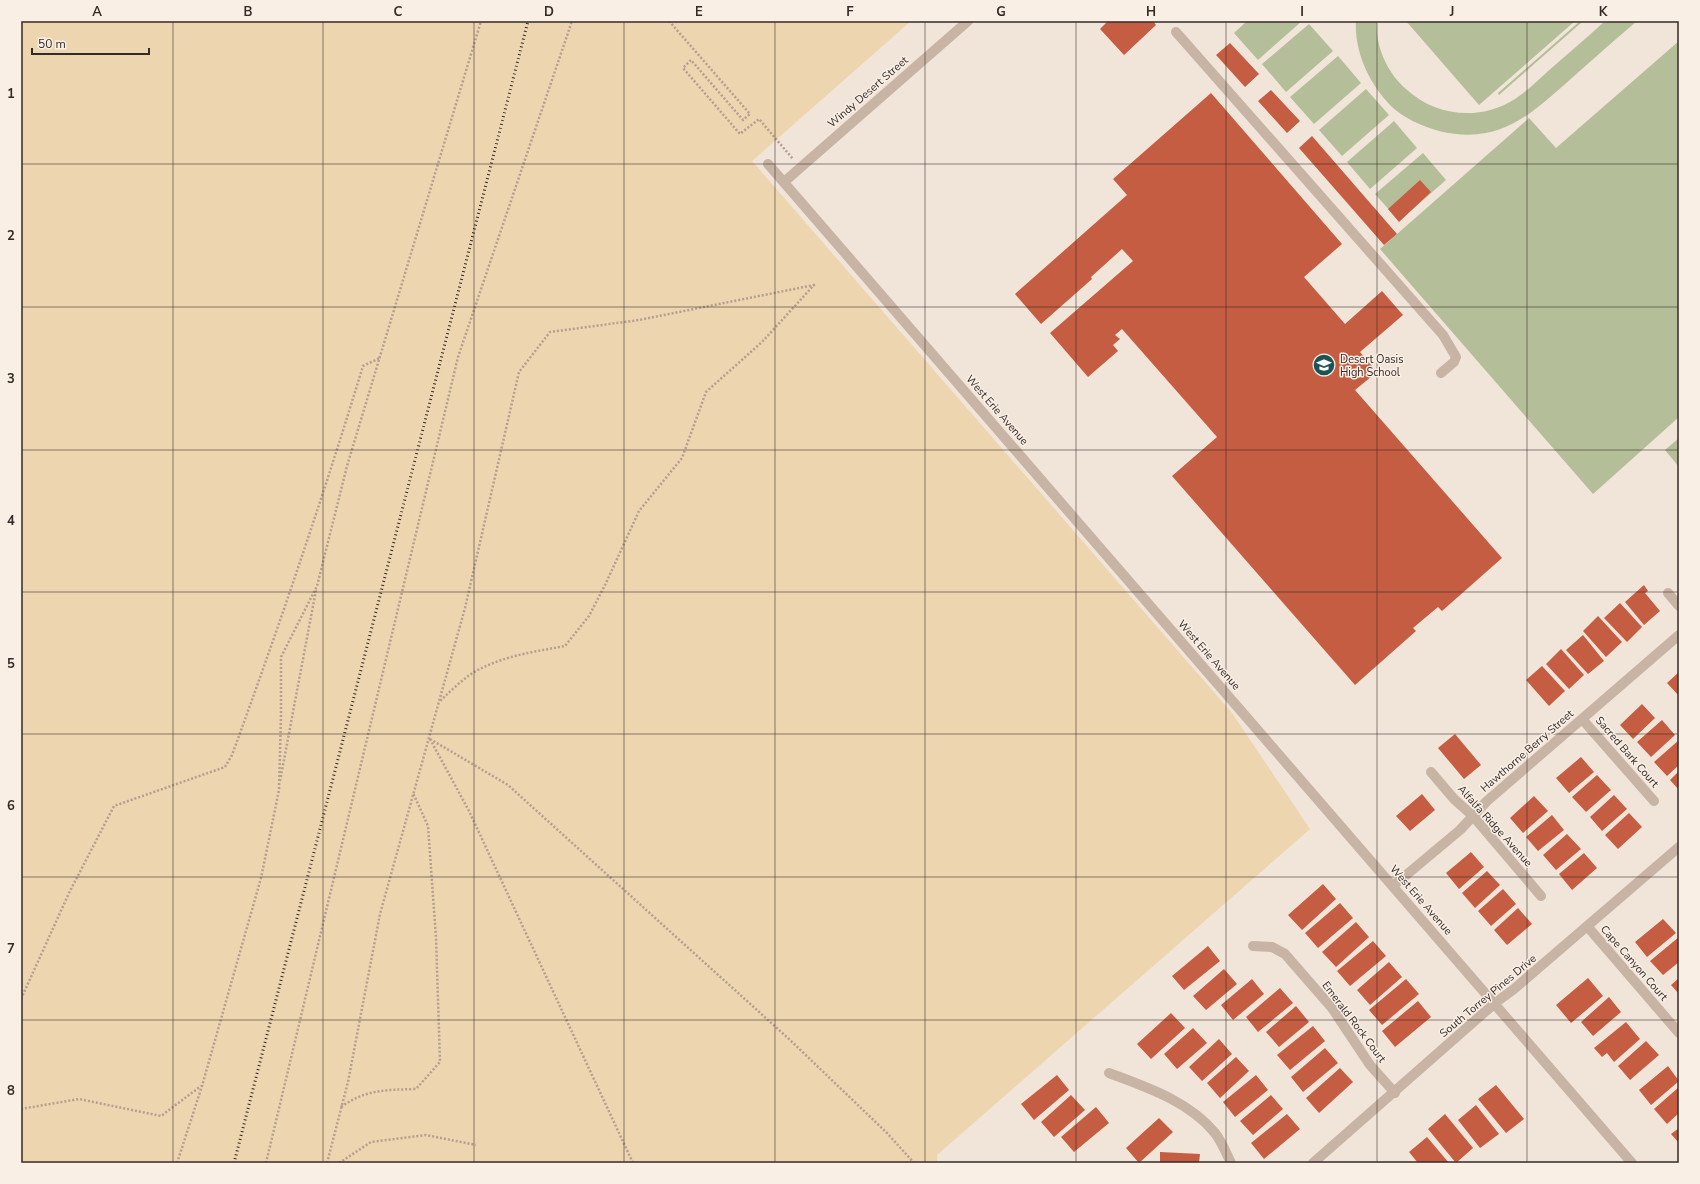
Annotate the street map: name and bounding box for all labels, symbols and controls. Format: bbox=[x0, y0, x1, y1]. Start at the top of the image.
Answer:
text: A bbox=[92, 3, 102, 21]
text: B bbox=[244, 3, 253, 21]
text: C bbox=[394, 3, 403, 21]
text: D bbox=[544, 3, 554, 21]
text: E bbox=[695, 3, 703, 21]
text: F bbox=[846, 3, 854, 21]
text: G bbox=[996, 3, 1006, 21]
text: H bbox=[1146, 3, 1156, 21]
text: I bbox=[1300, 3, 1304, 21]
text: J bbox=[1449, 3, 1454, 21]
text: K bbox=[1599, 3, 1608, 21]
scale bar bbox=[32, 30, 149, 56]
text: 50 m bbox=[38, 36, 66, 52]
street label: Windy Desert Street bbox=[825, 53, 911, 131]
text: 1 bbox=[7, 85, 15, 103]
text: 2 bbox=[7, 227, 15, 245]
school or university icon: Desert Oasis High School bbox=[1311, 352, 1337, 378]
place label: Desert Oasis High School bbox=[1340, 352, 1403, 380]
text: 3 bbox=[7, 370, 15, 388]
street label: West Erie Avenue bbox=[962, 372, 1032, 448]
text: 4 bbox=[7, 512, 15, 530]
street label: West Erie Avenue bbox=[1174, 617, 1244, 693]
text: 5 bbox=[7, 655, 15, 673]
street label: Hawthorne Berry Street bbox=[1477, 706, 1577, 796]
street label: Sacred Bark Court bbox=[1592, 713, 1662, 791]
street label: Alfalfa Ridge Avenue bbox=[1454, 782, 1536, 870]
text: 6 bbox=[7, 797, 15, 815]
street label: West Erie Avenue bbox=[1386, 862, 1456, 938]
street label: Cape Canyon Court bbox=[1597, 922, 1671, 1004]
text: 7 bbox=[7, 940, 15, 958]
street label: South Torrey Pines Drive bbox=[1437, 951, 1540, 1041]
street label: Emerald Rock Court bbox=[1319, 978, 1390, 1066]
text: 8 bbox=[7, 1082, 15, 1100]

